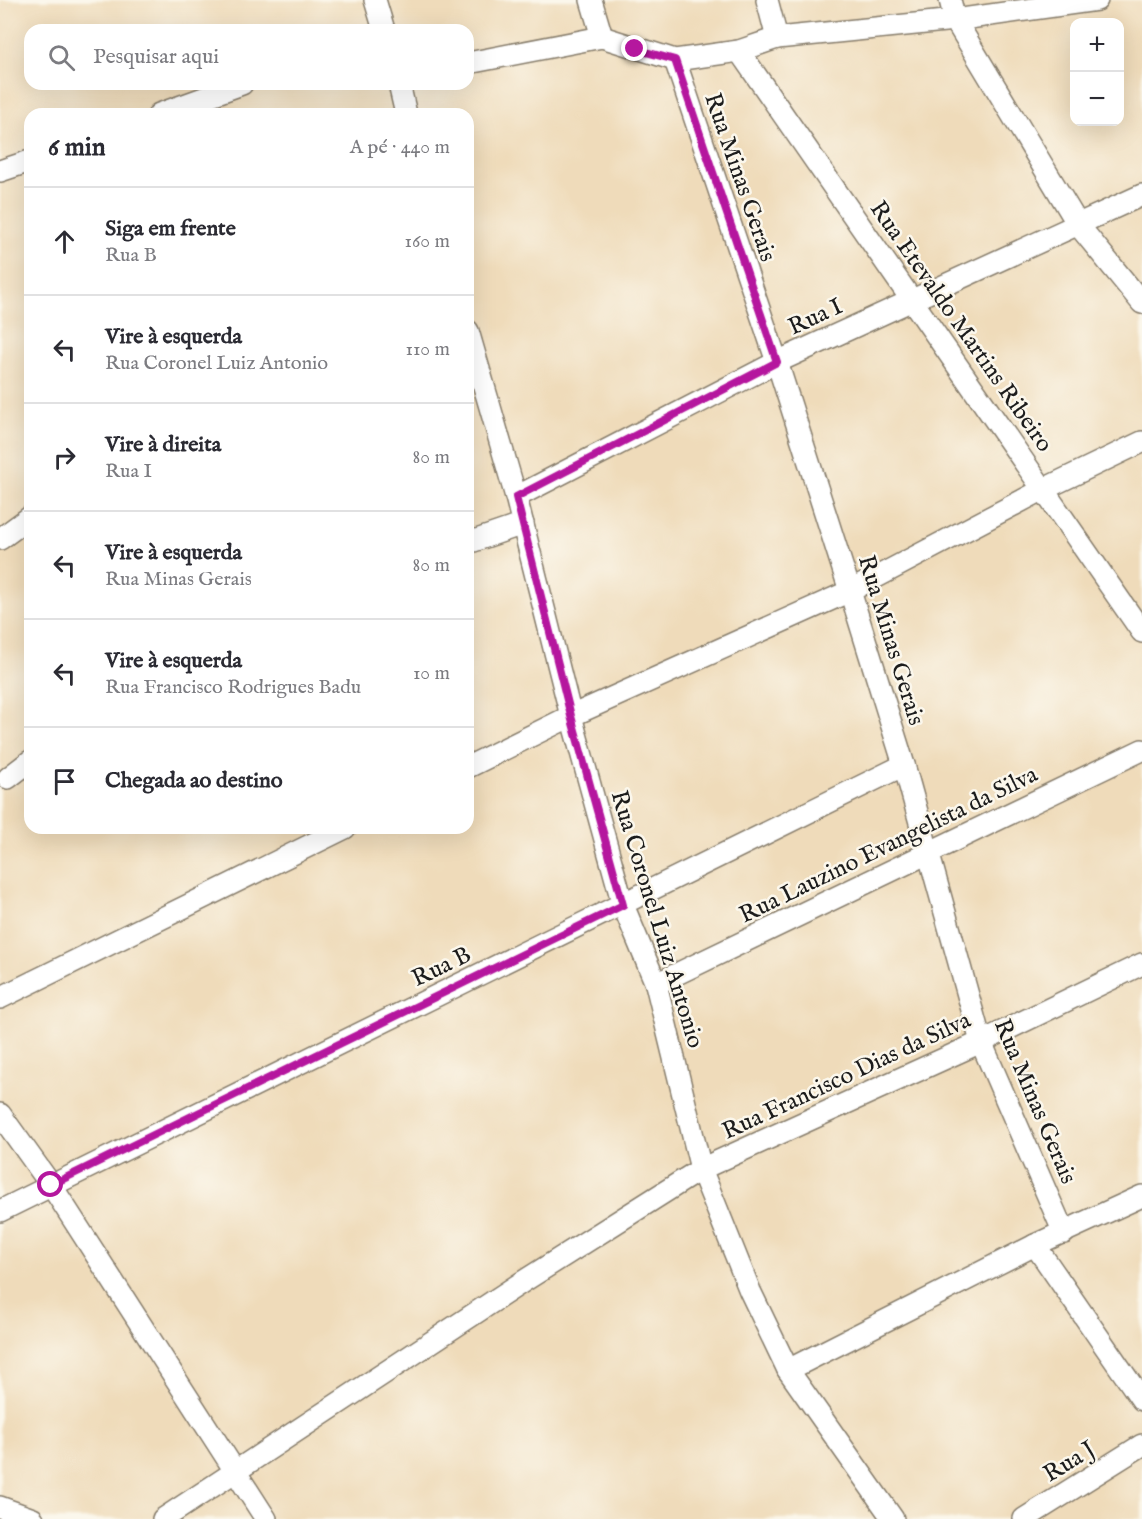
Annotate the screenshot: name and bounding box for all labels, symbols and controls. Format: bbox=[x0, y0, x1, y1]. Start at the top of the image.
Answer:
map controls bbox=[1070, 18, 1124, 126]
button: + bbox=[1070, 18, 1124, 72]
search box bbox=[24, 24, 474, 90]
route end bbox=[621, 35, 647, 61]
icon: search bbox=[45, 41, 78, 74]
text: Pesquisar aqui bbox=[93, 43, 219, 71]
button: − bbox=[1070, 72, 1124, 126]
street label: Rua Minas Gerais bbox=[696, 89, 783, 266]
text: 6 min bbox=[48, 131, 106, 164]
text: A pé · 440 m bbox=[350, 135, 450, 160]
street label: Rua Etevaldo Martins Ribeiro bbox=[862, 195, 1059, 459]
text: Siga em frente bbox=[105, 215, 236, 243]
icon: ahead bbox=[48, 225, 81, 258]
text: 160 m bbox=[404, 229, 450, 254]
text: Rua B bbox=[105, 243, 157, 268]
street label: Rua I bbox=[783, 291, 848, 343]
text: Vire à esquerda bbox=[105, 323, 242, 351]
icon: left bbox=[48, 333, 81, 366]
text: 110 m bbox=[406, 337, 450, 362]
text: Rua Coronel Luiz Antonio bbox=[105, 351, 328, 376]
text: Vire à direita bbox=[105, 431, 221, 459]
icon: right bbox=[48, 441, 81, 474]
text: 80 m bbox=[413, 445, 450, 470]
text: Rua I bbox=[105, 459, 152, 484]
text: Vire à esquerda bbox=[105, 539, 242, 567]
icon: left bbox=[48, 549, 81, 582]
street label: Rua Minas Gerais bbox=[850, 552, 931, 729]
text: 80 m bbox=[413, 553, 450, 578]
text: Rua Minas Gerais bbox=[105, 567, 252, 592]
text: Vire à esquerda bbox=[105, 647, 242, 675]
icon: left bbox=[48, 657, 81, 690]
text: 10 m bbox=[413, 661, 450, 686]
text: Rua Francisco Rodrigues Badu bbox=[105, 675, 361, 700]
street label: Rua Lauzino Evangelista da Silva bbox=[734, 759, 1044, 931]
icon: arrive bbox=[48, 765, 81, 798]
text: Chegada ao destino bbox=[105, 767, 283, 795]
street label: Rua Coronel Luiz Antonio bbox=[603, 787, 711, 1052]
street label: Rua B bbox=[407, 940, 476, 995]
street label: Rua Francisco Dias da Silva bbox=[717, 1005, 976, 1148]
street label: Rua Minas Gerais bbox=[986, 1014, 1083, 1189]
route start bbox=[37, 1171, 63, 1197]
street label: Rua J bbox=[1038, 1434, 1102, 1490]

